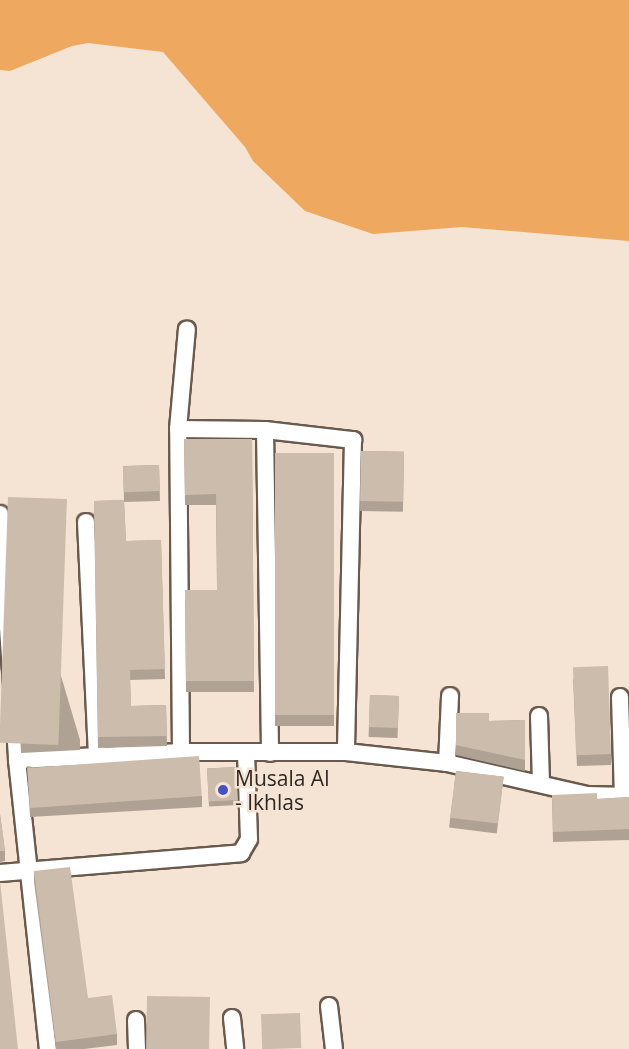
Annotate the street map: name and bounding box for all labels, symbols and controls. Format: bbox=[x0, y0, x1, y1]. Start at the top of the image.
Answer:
place label: Musala Al - Ikhlas bbox=[235, 765, 329, 815]
marker: Musala Al - Ikhlas bbox=[216, 783, 230, 797]

